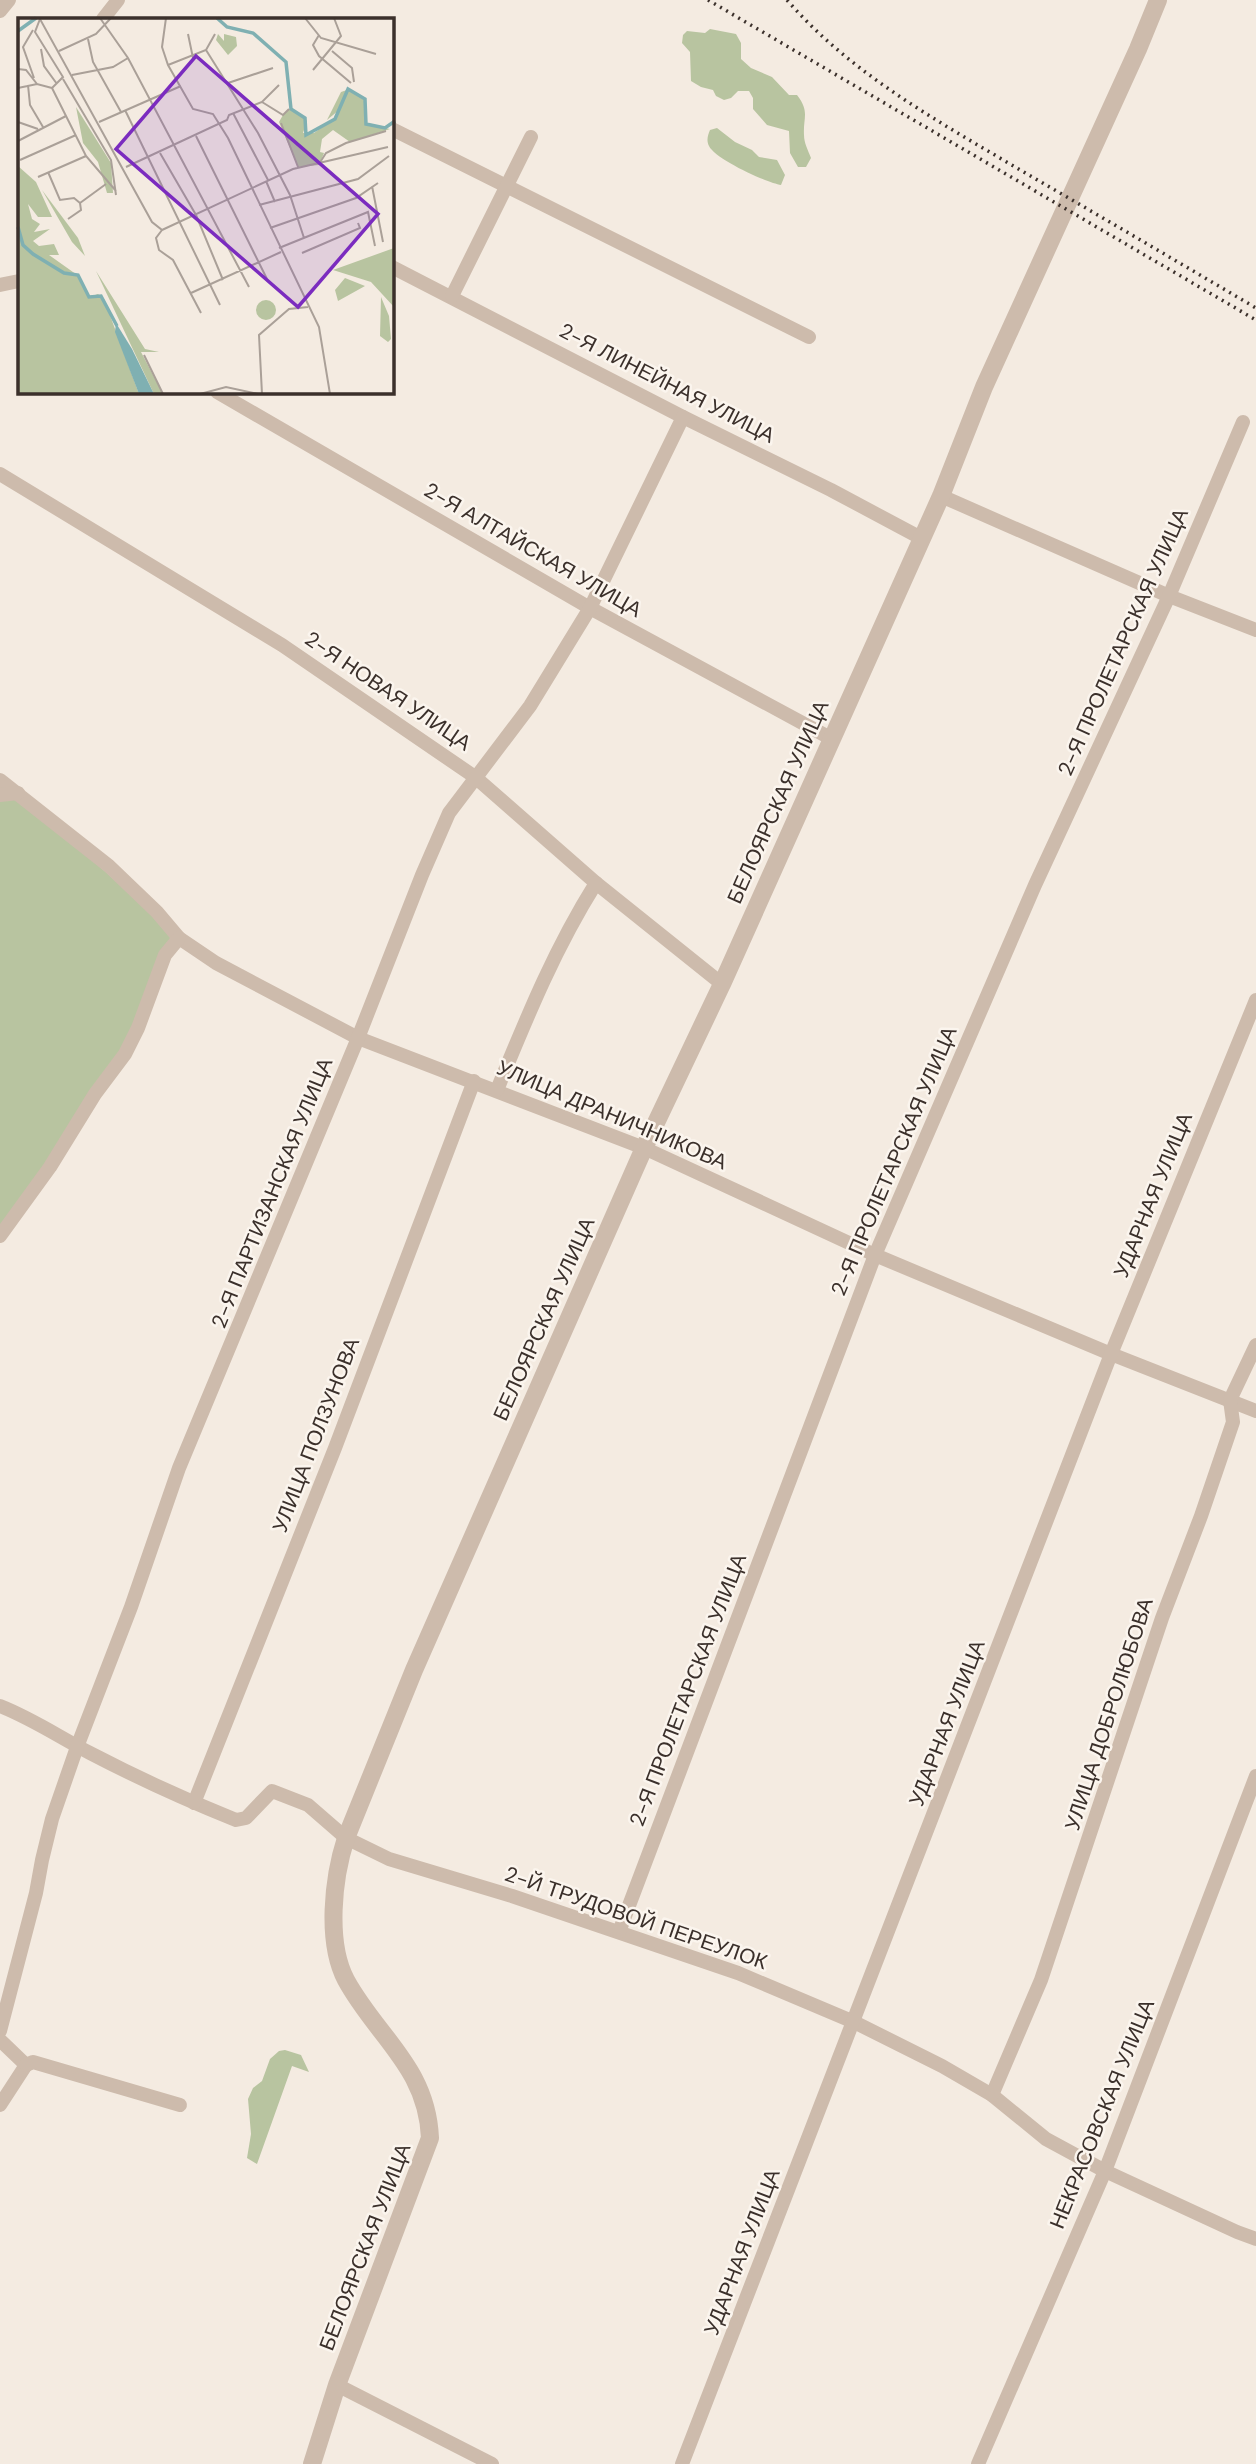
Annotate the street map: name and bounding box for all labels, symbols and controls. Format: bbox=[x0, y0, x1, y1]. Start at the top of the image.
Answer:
inset map bbox=[18, 18, 394, 394]
street label: 2-Я ЛИНЕЙНАЯ УЛИЦА bbox=[554, 316, 780, 450]
street label: 2-Я АЛТАЙСКАЯ УЛИЦА bbox=[419, 476, 647, 624]
street label: 2-Я ПРОЛЕТАРСКАЯ УЛИЦА bbox=[1051, 504, 1195, 780]
street label: 2-Я НОВАЯ УЛИЦА bbox=[299, 625, 477, 757]
street label: БЕЛОЯРСКАЯ УЛИЦА bbox=[721, 696, 835, 908]
street label: 2-Я ПРОЛЕТАРСКАЯ УЛИЦА bbox=[824, 1022, 964, 1300]
street label: 2-Я ПАРТИЗАНСКАЯ УЛИЦА bbox=[205, 1054, 339, 1332]
street label: УЛИЦА ДРАНИЧНИКОВА bbox=[493, 1054, 731, 1176]
street label: УДАРНАЯ УЛИЦА bbox=[1107, 1108, 1199, 1282]
street label: БЕЛОЯРСКАЯ УЛИЦА bbox=[487, 1213, 601, 1425]
street label: УЛИЦА ПОЛЗУНОВА bbox=[266, 1334, 366, 1536]
street label: 2-Я ПРОЛЕТАРСКАЯ УЛИЦА bbox=[623, 1550, 753, 1830]
street label: УЛИЦА ДОБРОЛЮБОВА bbox=[1058, 1594, 1160, 1834]
street label: УДАРНАЯ УЛИЦА bbox=[902, 1636, 992, 1810]
street label: 2-Й ТРУДОВОЙ ПЕРЕУЛОК bbox=[501, 1860, 772, 1976]
street label: НЕКРАСОВСКАЯ УЛИЦА bbox=[1043, 1995, 1161, 2233]
street label: БЕЛОЯРСКАЯ УЛИЦА bbox=[313, 2139, 417, 2355]
street label: УДАРНАЯ УЛИЦА bbox=[697, 2165, 787, 2339]

